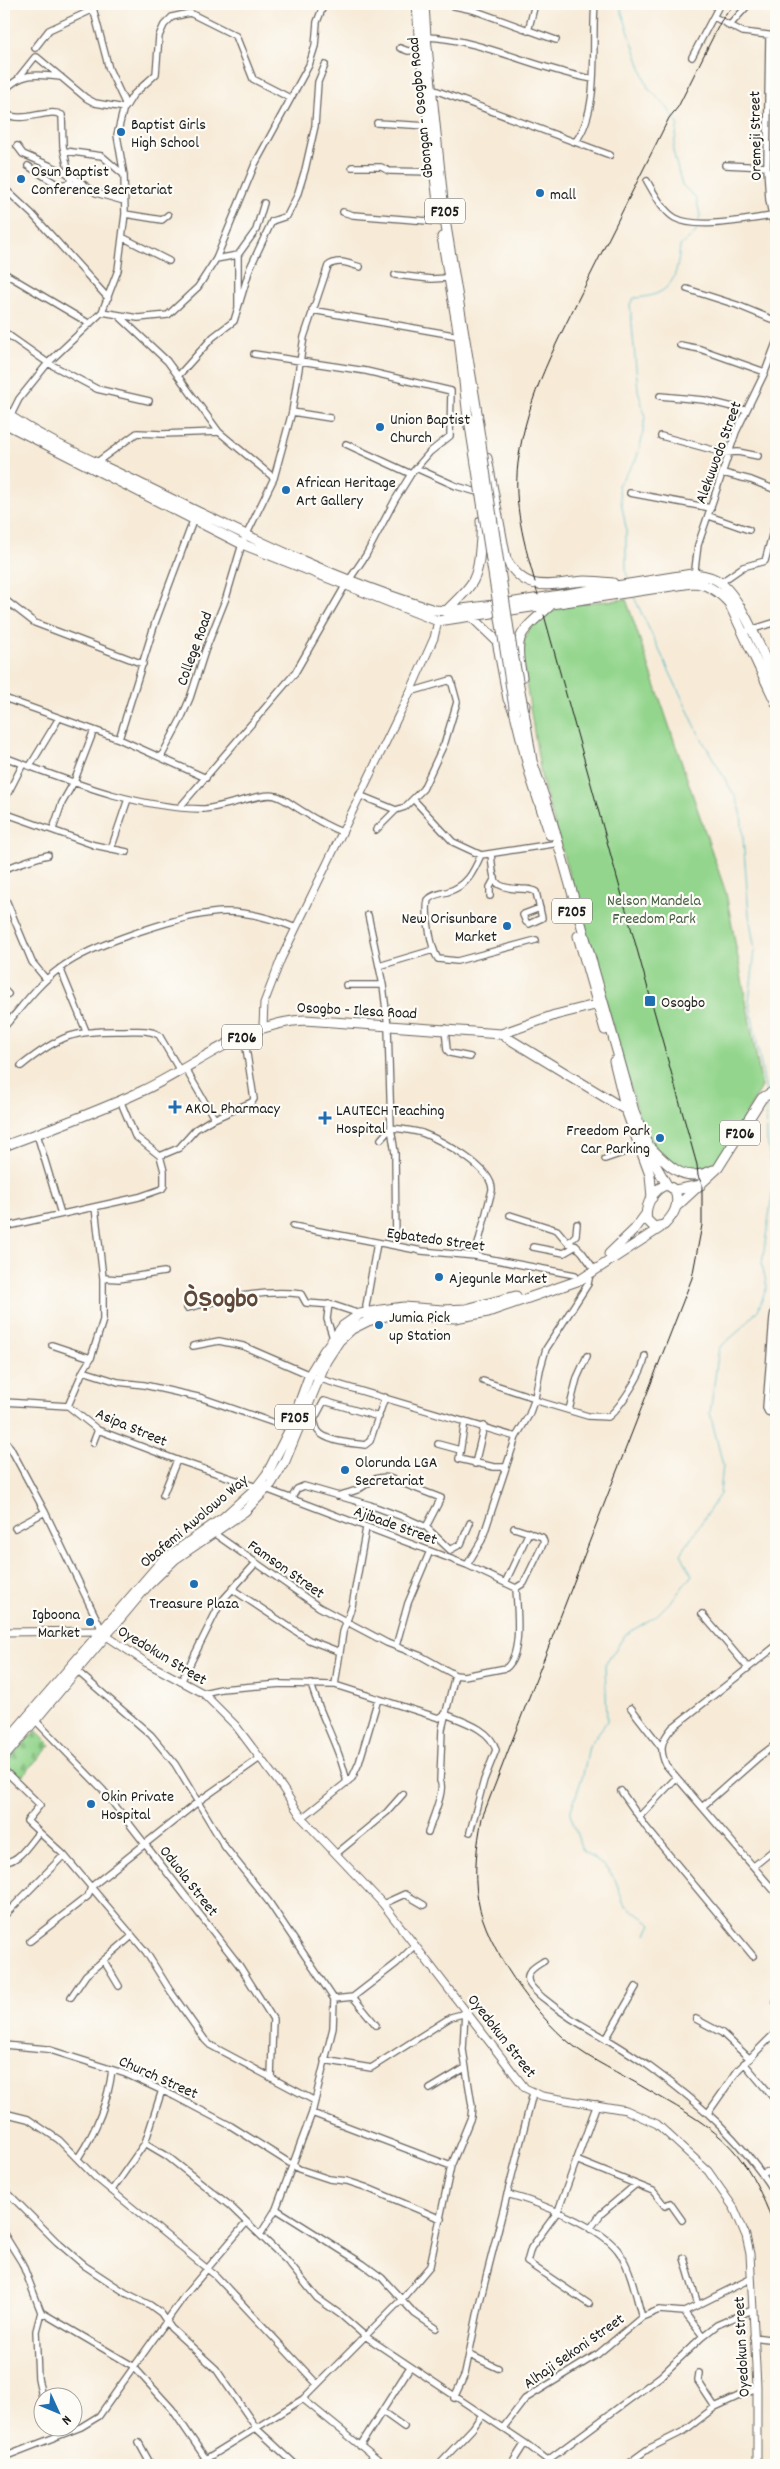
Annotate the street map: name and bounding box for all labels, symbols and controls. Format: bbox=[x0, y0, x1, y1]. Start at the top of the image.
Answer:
street label: Gbongan - Osogbo Road bbox=[403, 36, 440, 180]
street label: Oremeji Street bbox=[744, 91, 769, 181]
place label: Baptist Girls High School bbox=[131, 114, 206, 155]
marker: Baptist Girls High School bbox=[115, 126, 127, 138]
place label: Osun Baptist Conference Secretariat bbox=[31, 161, 173, 202]
marker: Osun Baptist Conference Secretariat bbox=[15, 173, 27, 185]
place label: mall bbox=[550, 184, 576, 207]
marker: mall bbox=[534, 187, 546, 199]
road number: F205 bbox=[425, 198, 465, 224]
street label: Alekuwodo Street bbox=[690, 398, 749, 507]
place label: Union Baptist Church bbox=[390, 409, 470, 450]
marker: Union Baptist Church bbox=[374, 421, 386, 433]
place label: African Heritage Art Gallery bbox=[296, 472, 396, 513]
marker: African Heritage Art Gallery bbox=[280, 484, 292, 496]
street label: College Road bbox=[171, 609, 219, 689]
park label: Nelson Mandela Freedom Park bbox=[607, 890, 701, 931]
road number: F205 bbox=[552, 898, 592, 924]
place label: New Orisunbare Market bbox=[402, 908, 497, 949]
marker: New Orisunbare Market bbox=[501, 920, 513, 932]
place label: Osogbo bbox=[661, 992, 705, 1015]
marker: Osogbo bbox=[643, 994, 657, 1008]
street label: Osogbo - Ilesa Road bbox=[296, 997, 418, 1026]
road number: F206 bbox=[222, 1024, 262, 1050]
place label: AKOL Pharmacy bbox=[185, 1098, 280, 1121]
place label: LAUTECH Teaching Hospital bbox=[336, 1100, 444, 1141]
marker: AKOL Pharmacy bbox=[169, 1101, 181, 1113]
marker: LAUTECH Teaching Hospital bbox=[318, 1111, 332, 1125]
place label: Freedom Park Car Parking bbox=[566, 1120, 650, 1161]
road number: F206 bbox=[720, 1120, 760, 1146]
marker: Freedom Park Car Parking bbox=[654, 1132, 666, 1144]
street label: Egbatedo Street bbox=[385, 1222, 486, 1259]
place label: Ajegunle Market bbox=[449, 1268, 547, 1291]
marker: Ajegunle Market bbox=[433, 1271, 445, 1283]
district label: Òṣogbo bbox=[184, 1282, 259, 1319]
place label: Jumia Pick up Station bbox=[389, 1307, 451, 1348]
marker: Jumia Pick up Station bbox=[373, 1319, 385, 1331]
street label: Asipa Street bbox=[92, 1403, 171, 1454]
road number: F205 bbox=[275, 1404, 315, 1430]
place label: Olorunda LGA Secretariat bbox=[355, 1452, 438, 1493]
marker: Olorunda LGA Secretariat bbox=[339, 1464, 351, 1476]
street label: Obafemi Awolowo Way bbox=[135, 1469, 254, 1574]
street label: Ajibade Street bbox=[350, 1501, 440, 1552]
street label: Famson Street bbox=[242, 1535, 329, 1605]
marker: Treasure Plaza bbox=[188, 1578, 200, 1590]
place label: Treasure Plaza bbox=[149, 1593, 239, 1616]
place label: Igboona Market bbox=[32, 1604, 80, 1645]
marker: Igboona Market bbox=[84, 1616, 96, 1628]
street label: Oyedokun Street bbox=[113, 1620, 211, 1692]
place label: Okin Private Hospital bbox=[101, 1786, 174, 1827]
marker: Okin Private Hospital bbox=[85, 1798, 97, 1810]
street label: Oduola Street bbox=[153, 1841, 223, 1922]
street label: Oyedokun Street bbox=[461, 1990, 541, 2083]
street label: Church Street bbox=[115, 2051, 201, 2106]
street label: Oyedokun Street bbox=[728, 2296, 757, 2398]
street label: Alhaji Sekoni Street bbox=[519, 2309, 630, 2396]
north arrow bbox=[32, 2386, 82, 2436]
text: N bbox=[56, 2410, 76, 2429]

